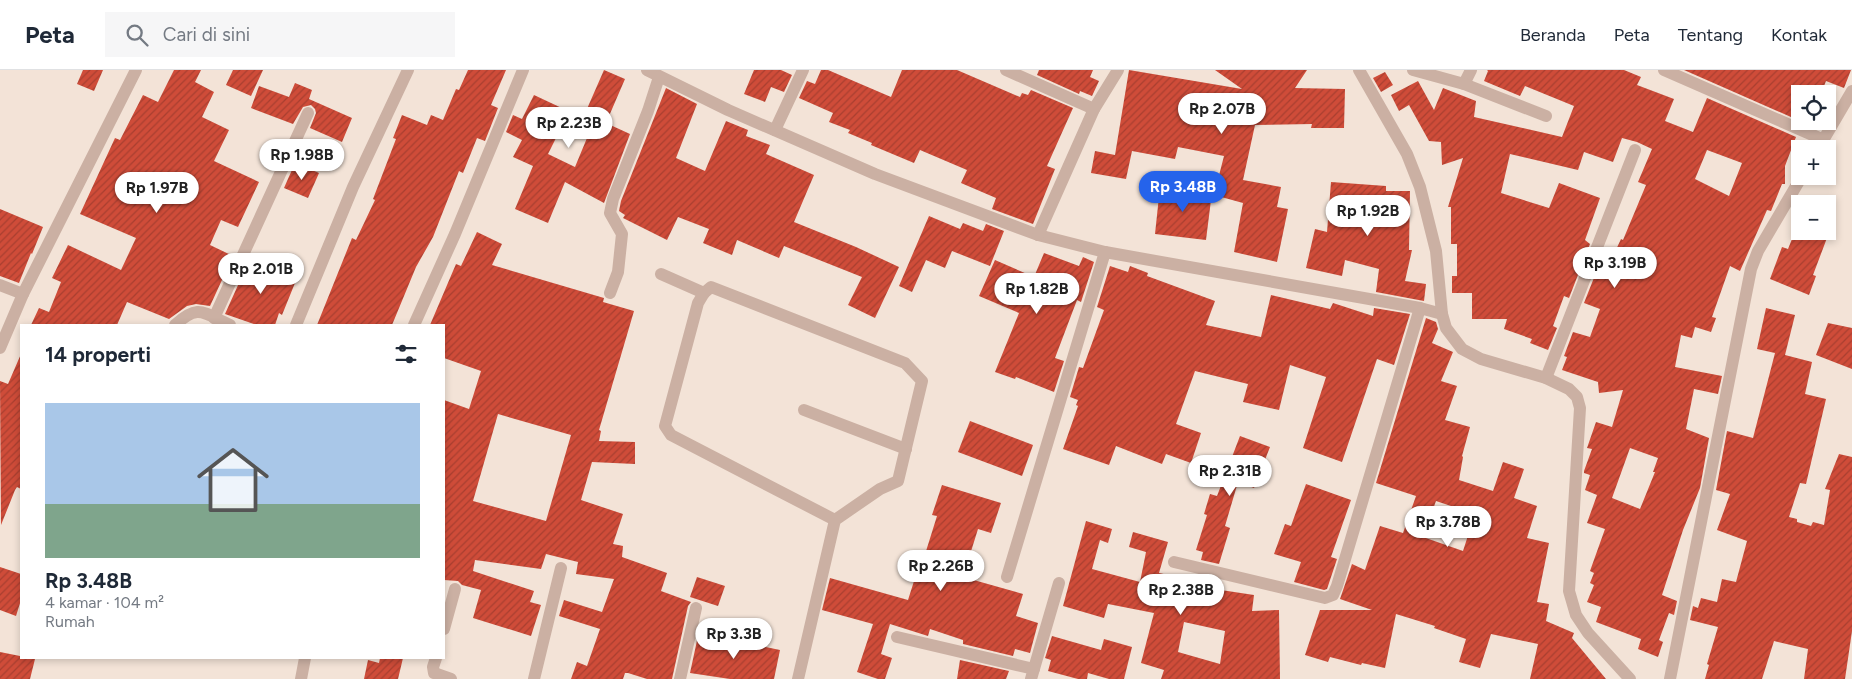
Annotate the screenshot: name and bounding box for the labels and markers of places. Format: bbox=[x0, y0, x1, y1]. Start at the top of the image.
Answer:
pin: Rp 2.07B bbox=[1170, 92, 1274, 135]
pin: Rp 2.23B bbox=[517, 106, 621, 149]
pin: Rp 1.98B bbox=[250, 138, 354, 181]
pin: Rp 3.48B bbox=[1131, 170, 1235, 213]
pin: Rp 1.97B bbox=[105, 172, 209, 214]
pin: Rp 1.92B bbox=[1316, 194, 1420, 237]
pin: Rp 3.19B bbox=[1563, 246, 1667, 289]
pin: Rp 2.01B bbox=[209, 252, 313, 295]
pin: Rp 1.82B bbox=[985, 272, 1089, 315]
pin: Rp 2.31B bbox=[1178, 454, 1282, 497]
pin: Rp 3.78B bbox=[1396, 506, 1500, 548]
pin: Rp 2.26B bbox=[889, 550, 993, 592]
pin: Rp 2.38B bbox=[1129, 574, 1233, 616]
pin: Rp 3.3B bbox=[688, 618, 780, 660]

